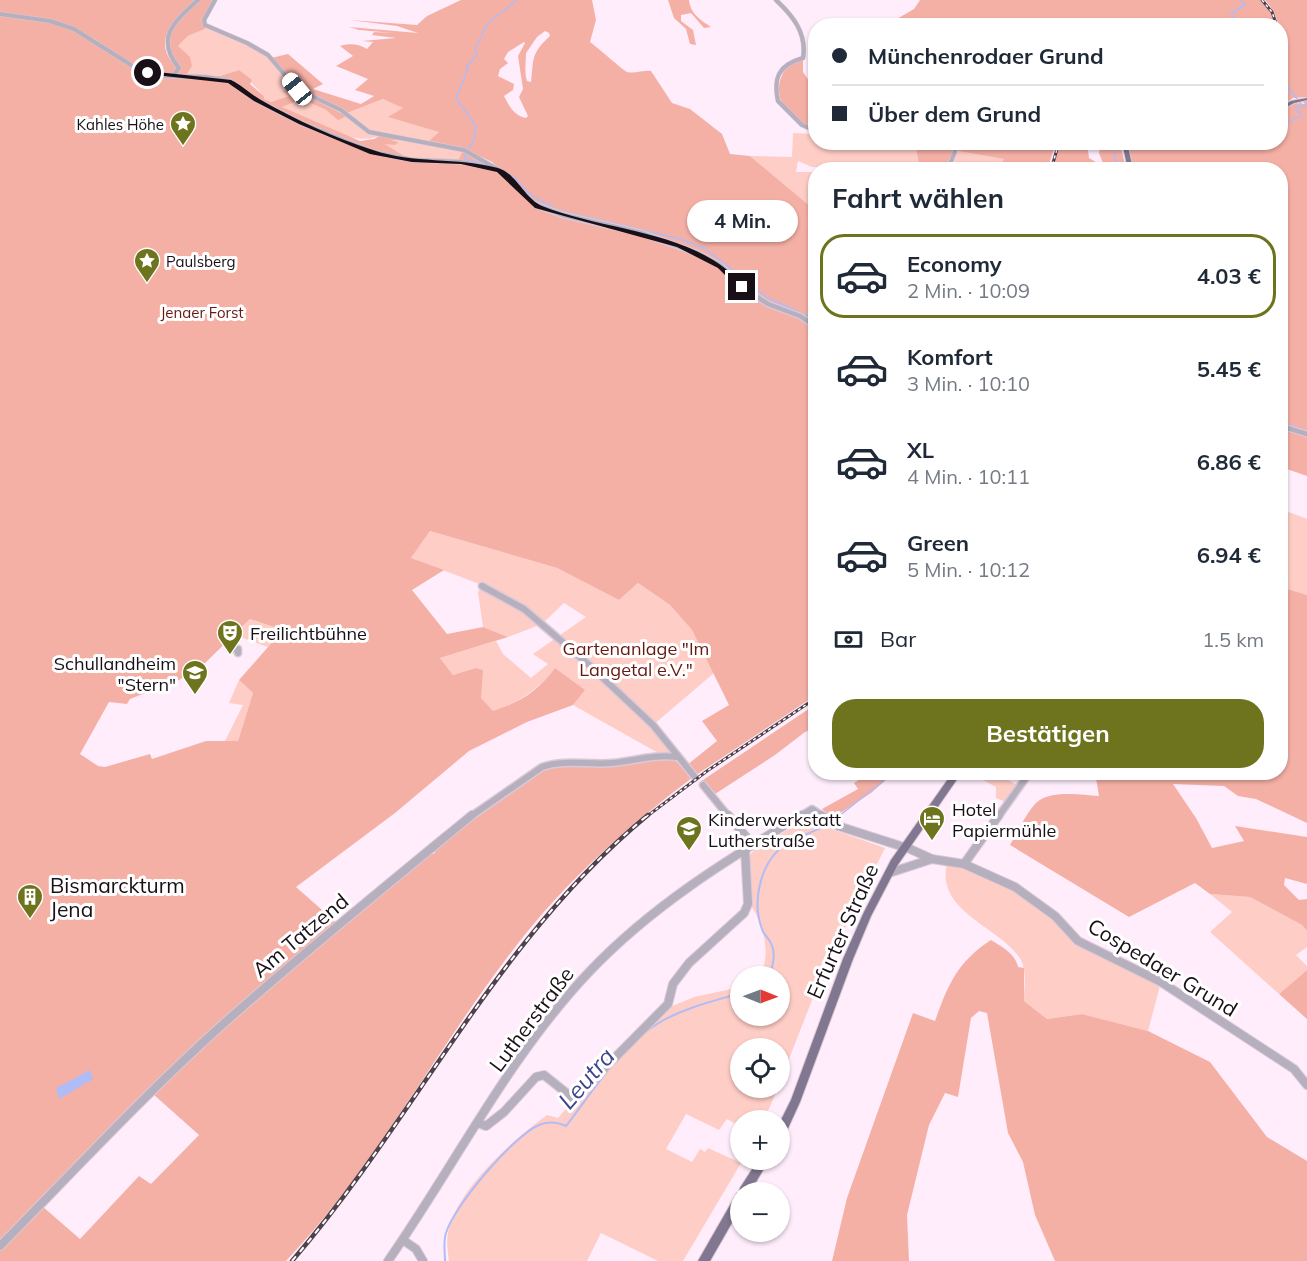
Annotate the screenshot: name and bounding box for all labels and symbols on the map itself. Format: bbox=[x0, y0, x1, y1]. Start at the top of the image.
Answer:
route start bbox=[134, 59, 161, 86]
car bbox=[279, 69, 315, 109]
place icon: Kahles Höhe bbox=[168, 109, 198, 147]
place label: Kahles Höhe bbox=[77, 115, 164, 134]
callout: 4 Min. bbox=[686, 200, 798, 242]
place icon: Paulsberg bbox=[132, 246, 162, 284]
place label: Paulsberg bbox=[166, 252, 236, 271]
route end bbox=[728, 273, 755, 300]
park label: Jenaer Forst bbox=[160, 303, 244, 322]
theatre icon: Freilichtbühne bbox=[215, 618, 245, 656]
place label: Freilichtbühne bbox=[250, 622, 367, 645]
park label: Gartenanlage "Im Langetal e.V." bbox=[563, 637, 709, 681]
place label: Schullandheim "Stern" bbox=[54, 652, 176, 696]
school or university icon: Schullandheim "Stern" bbox=[180, 658, 210, 696]
place label: Hotel Papiermühle bbox=[952, 798, 1056, 842]
hotel icon: Hotel Papiermühle bbox=[917, 804, 947, 842]
place label: Kinderwerkstatt Lutherstraße bbox=[708, 808, 841, 852]
school or university icon: Kinderwerkstatt Lutherstraße bbox=[674, 814, 704, 852]
street label: Erfurter Straße bbox=[801, 860, 883, 1002]
place label: Bismarckturm Jena bbox=[50, 872, 185, 922]
building icon: Bismarckturm Jena bbox=[15, 882, 45, 920]
street label: Am Tatzend bbox=[247, 887, 353, 983]
street label: Cospedaer Grund bbox=[1084, 912, 1242, 1022]
street label: Lutherstraße bbox=[483, 961, 579, 1077]
north arrow bbox=[730, 966, 790, 1026]
water label: Leutra bbox=[551, 1041, 621, 1115]

